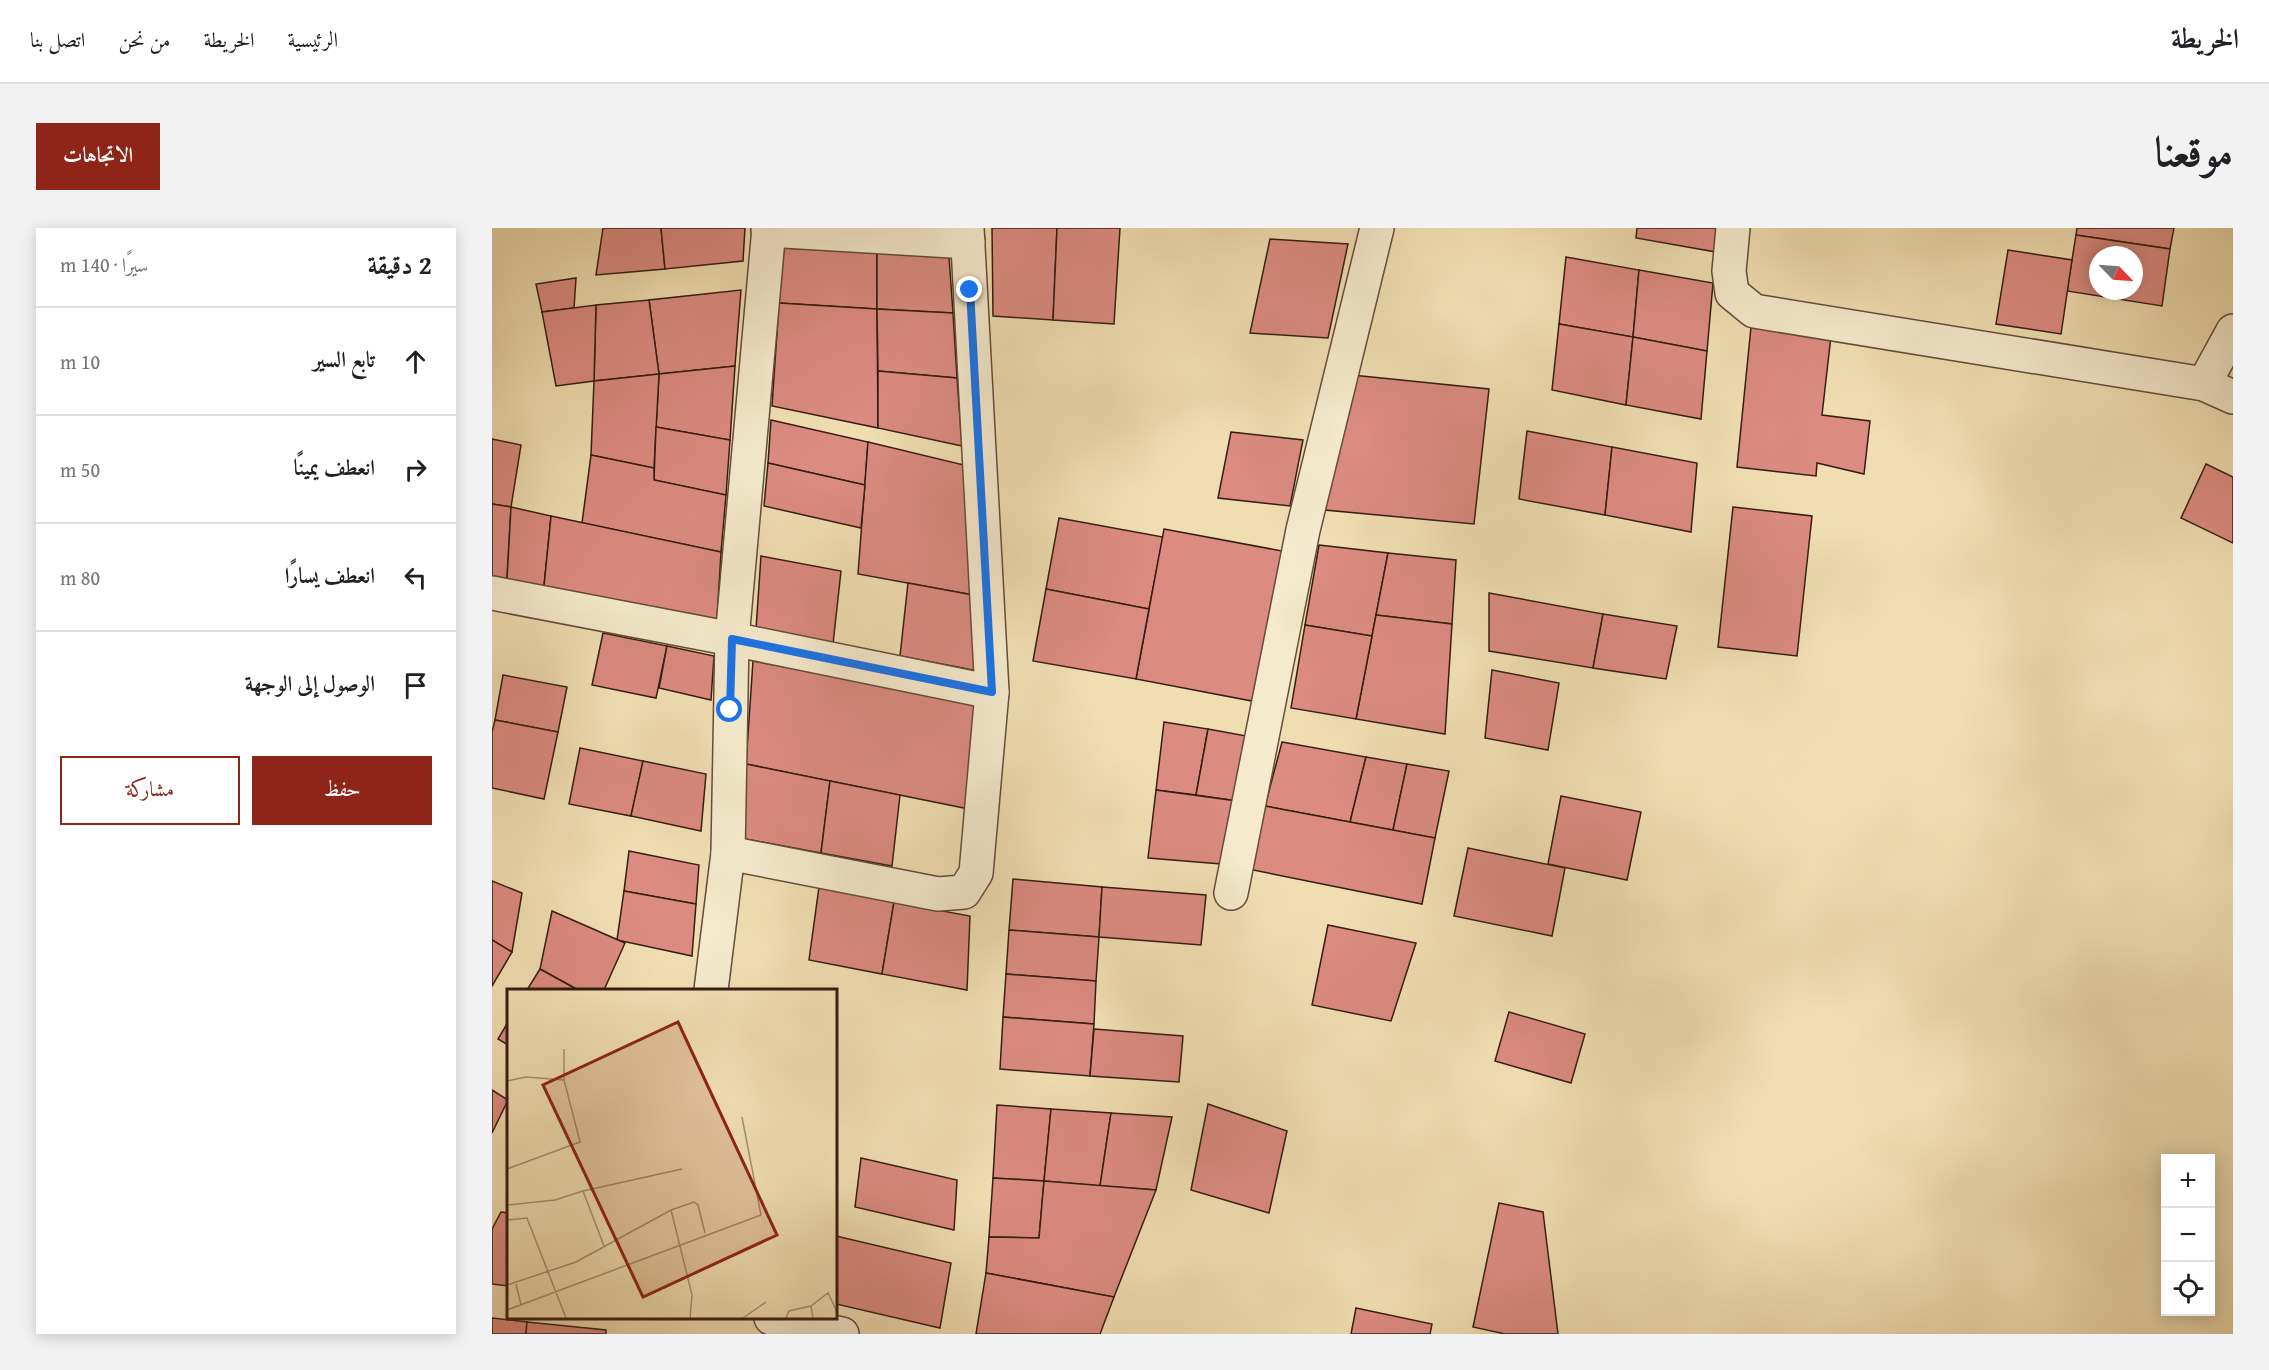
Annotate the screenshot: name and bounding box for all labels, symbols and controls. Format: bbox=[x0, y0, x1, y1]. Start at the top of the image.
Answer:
text: الخريطة bbox=[2171, 17, 2239, 58]
text: اتصل بنا bbox=[30, 24, 85, 55]
text: من نحن bbox=[118, 24, 171, 55]
text: الخريطة bbox=[204, 24, 255, 55]
text: الرئيسية bbox=[288, 24, 338, 55]
text: موقعنا bbox=[2155, 120, 2233, 181]
button: الاتجاهات bbox=[36, 123, 160, 190]
text: 2 دقيقة bbox=[367, 245, 432, 284]
north arrow bbox=[2089, 246, 2143, 300]
text: سيرًا · 140 m bbox=[60, 250, 148, 279]
route end bbox=[956, 276, 982, 302]
text: تابع السير bbox=[313, 343, 375, 375]
icon: ahead bbox=[399, 345, 432, 378]
text: 10 m bbox=[60, 347, 100, 376]
text: انعطف يمينًا bbox=[294, 451, 375, 483]
icon: right bbox=[399, 453, 432, 486]
text: 50 m bbox=[60, 455, 100, 484]
text: انعطف يسارًا bbox=[285, 559, 375, 591]
icon: left bbox=[399, 561, 432, 594]
text: 80 m bbox=[60, 563, 100, 592]
text: الوصول إلى الوجهة bbox=[245, 667, 375, 699]
icon: arrive bbox=[399, 669, 432, 702]
route start bbox=[716, 696, 742, 722]
button: مشاركة bbox=[60, 756, 240, 825]
button: حفظ bbox=[252, 756, 432, 825]
inset map bbox=[507, 989, 837, 1319]
map controls bbox=[2161, 1154, 2215, 1316]
button: + bbox=[2161, 1154, 2215, 1208]
button: − bbox=[2161, 1208, 2215, 1262]
button: locate bbox=[2161, 1262, 2215, 1316]

